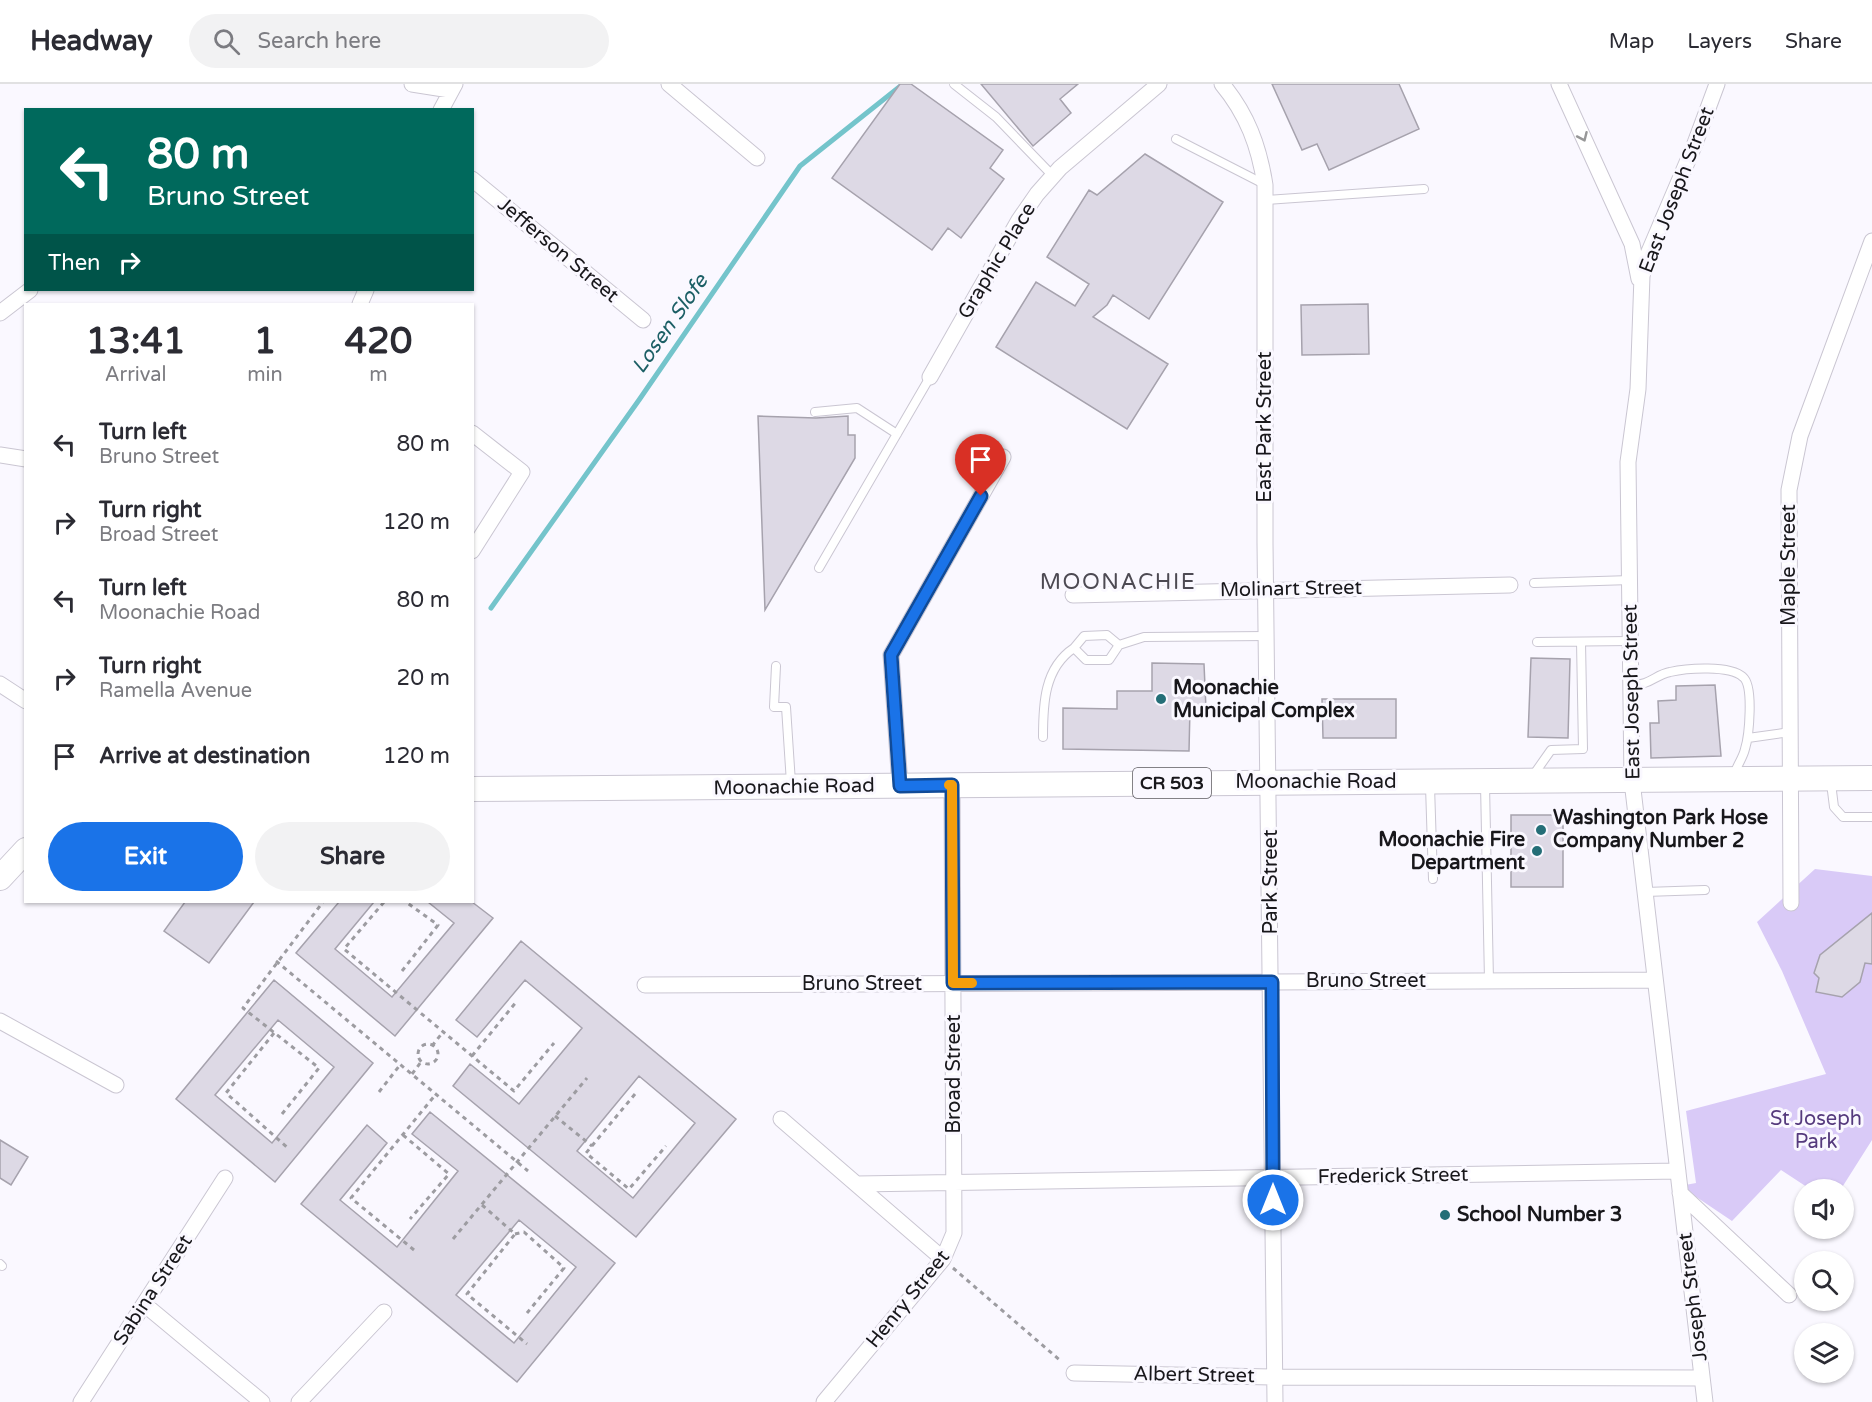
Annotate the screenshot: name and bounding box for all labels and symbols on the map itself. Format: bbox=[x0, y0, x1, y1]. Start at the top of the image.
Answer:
street label: East Joseph Street bbox=[1634, 103, 1720, 276]
one-way arrow bbox=[1576, 131, 1588, 142]
street label: Jefferson Street bbox=[493, 192, 624, 308]
street label: Graphic Place bbox=[953, 199, 1041, 323]
water label: Losen Slofe bbox=[627, 269, 714, 378]
street label: East Park Street bbox=[1253, 351, 1277, 503]
pin bbox=[955, 434, 1006, 496]
street label: Maple Street bbox=[1777, 504, 1801, 626]
district label: MOONACHIE bbox=[1040, 569, 1196, 595]
street label: Molinart Street bbox=[1220, 576, 1363, 602]
street label: East Joseph Street bbox=[1618, 604, 1646, 780]
place label: Moonachie Municipal Complex bbox=[1173, 676, 1355, 723]
marker: Moonachie Municipal Complex bbox=[1154, 692, 1168, 706]
road number: CR 503 bbox=[1133, 768, 1211, 798]
street label: Moonachie Road bbox=[1235, 770, 1397, 794]
street label: Moonachie Road bbox=[713, 774, 875, 800]
place label: Washington Park Hose Company Number 2 bbox=[1553, 806, 1768, 853]
marker: Washington Park Hose Company Number 2 bbox=[1534, 823, 1548, 837]
place label: Moonachie Fire Department bbox=[1378, 828, 1525, 875]
street label: Park Street bbox=[1259, 829, 1283, 935]
marker: Moonachie Fire Department bbox=[1530, 844, 1544, 858]
street label: Bruno Street bbox=[1306, 969, 1426, 993]
street label: Bruno Street bbox=[802, 972, 922, 996]
street label: Broad Street bbox=[942, 1014, 966, 1134]
park label: St Joseph Park bbox=[1770, 1107, 1862, 1154]
street label: Frederick Street bbox=[1317, 1163, 1469, 1189]
position arrow bbox=[1241, 1168, 1305, 1232]
place label: School Number 3 bbox=[1457, 1203, 1622, 1227]
marker: School Number 3 bbox=[1438, 1208, 1452, 1222]
street label: Sabina Street bbox=[108, 1230, 198, 1350]
street label: Joseph Street bbox=[1673, 1231, 1713, 1363]
street label: Henry Street bbox=[861, 1245, 955, 1353]
street label: Albert Street bbox=[1133, 1362, 1255, 1388]

